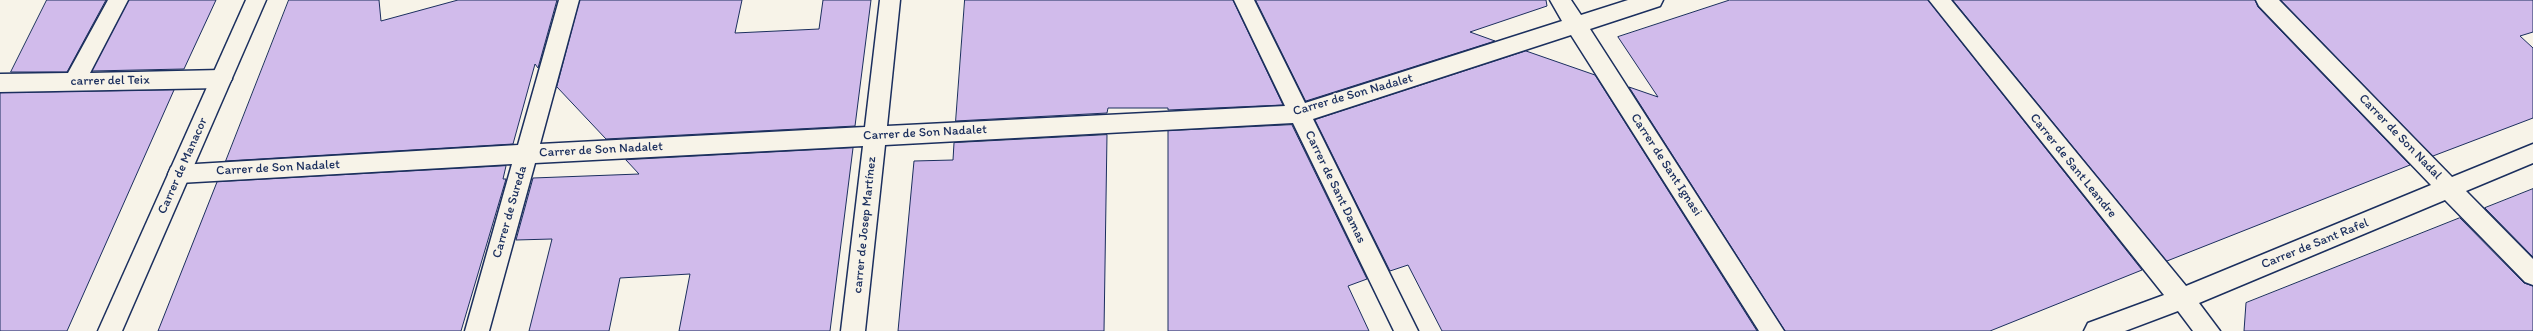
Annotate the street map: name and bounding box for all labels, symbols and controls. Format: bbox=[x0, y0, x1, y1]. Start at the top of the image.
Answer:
street label: Carrer de Son Nadalet bbox=[1291, 70, 1415, 120]
street label: carrer del Teix bbox=[70, 73, 150, 89]
street label: Carrer de Son Nadal bbox=[2355, 91, 2445, 183]
street label: Carrer de Sant Ignasi bbox=[1627, 111, 1705, 219]
street label: Carrer de Sant Leandre bbox=[2026, 111, 2120, 221]
street label: Carrer de Manacor bbox=[155, 115, 211, 217]
street label: Carrer de Son Nadalet bbox=[863, 122, 987, 144]
street label: Carrer de Sant Damas bbox=[1301, 128, 1369, 246]
street label: Carrer de Son Nadalet bbox=[539, 139, 663, 161]
street label: carrer de Josep Martínez bbox=[850, 156, 880, 294]
street label: Carrer de Son Nadalet bbox=[216, 157, 340, 179]
street label: Carrer de Sureda bbox=[489, 164, 531, 260]
street label: Carrer de Sant Rafel bbox=[2259, 215, 2371, 273]

